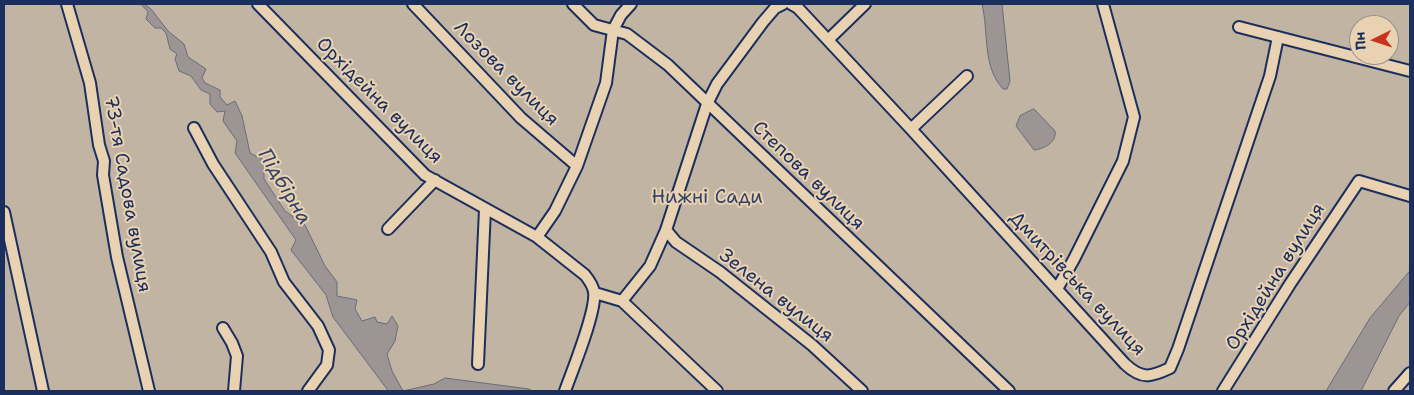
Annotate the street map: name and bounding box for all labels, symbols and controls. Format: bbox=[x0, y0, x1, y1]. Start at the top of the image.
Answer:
north arrow bbox=[1349, 15, 1399, 65]
street label: Лозова вулиця bbox=[449, 17, 563, 131]
text: Пн bbox=[1350, 31, 1370, 51]
street label: Орхідейна вулиця bbox=[311, 33, 447, 169]
street label: 73-тя Садова вулиця bbox=[98, 94, 156, 294]
street label: Степова вулиця bbox=[747, 117, 869, 235]
water label: Підбірна bbox=[252, 145, 316, 229]
park label: Нижні Сади bbox=[651, 187, 763, 209]
street label: Орхідейна вулиця bbox=[1221, 199, 1331, 355]
street label: Дмитрівська вулиця bbox=[1004, 207, 1150, 361]
street label: Зелена вулиця bbox=[714, 244, 838, 348]

